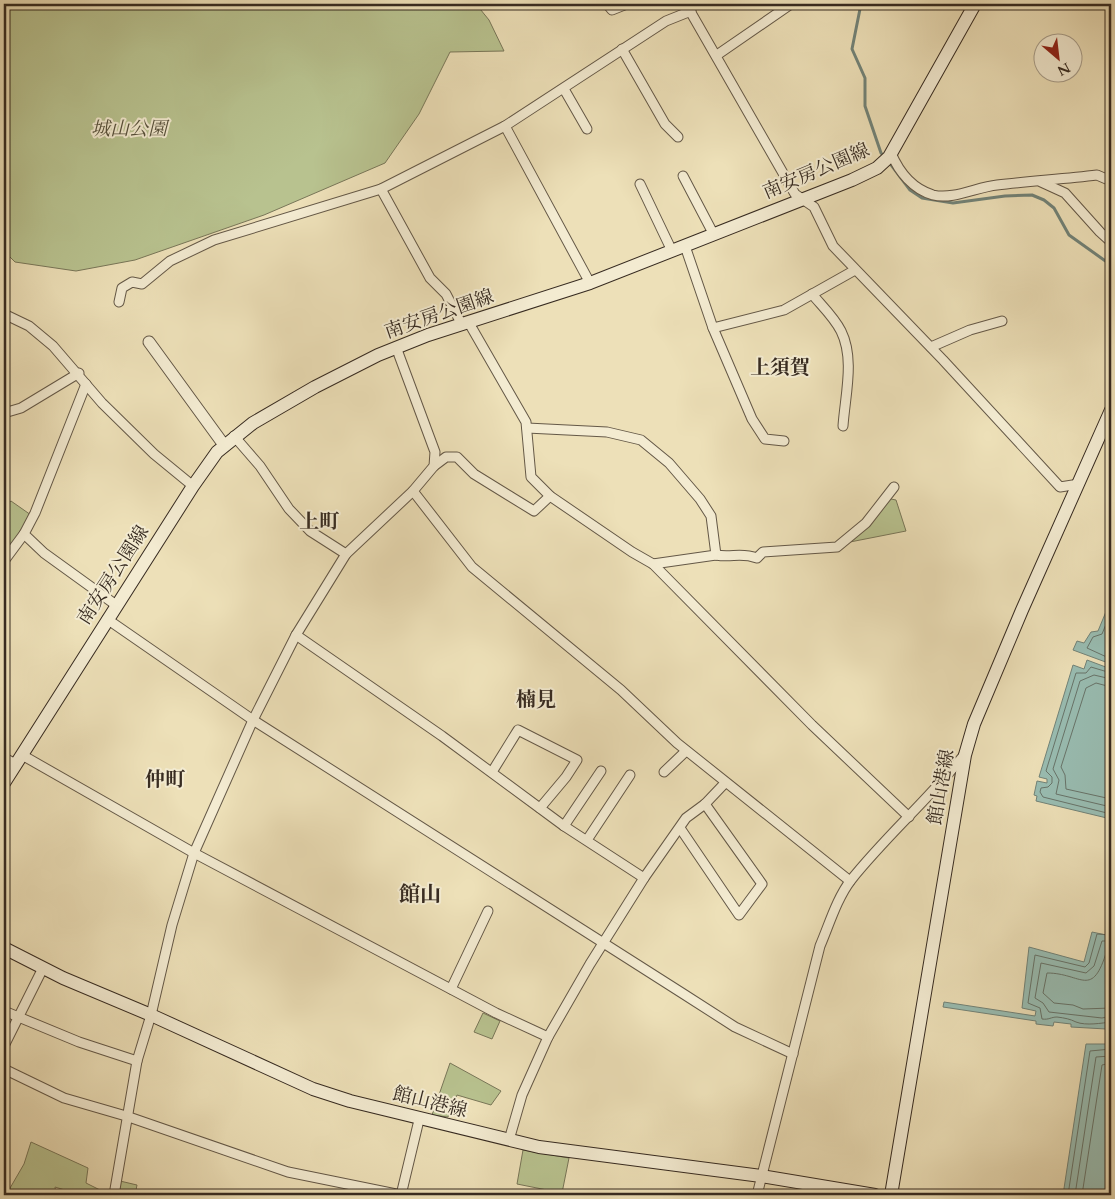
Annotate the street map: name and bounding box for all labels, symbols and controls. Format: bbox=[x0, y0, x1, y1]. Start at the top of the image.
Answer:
north arrow bbox=[1032, 32, 1082, 82]
text: N bbox=[1054, 58, 1074, 80]
park label: 城山公園 bbox=[91, 116, 170, 142]
street label: 南安房公園線 bbox=[758, 137, 874, 205]
street label: 南安房公園線 bbox=[381, 283, 497, 345]
district label: 上須賀 bbox=[750, 354, 810, 381]
district label: 上町 bbox=[299, 508, 340, 535]
street label: 南安房公園線 bbox=[71, 520, 155, 630]
district label: 楠見 bbox=[516, 686, 556, 713]
street label: 館山港線 bbox=[922, 747, 960, 827]
district label: 仲町 bbox=[145, 766, 186, 793]
district label: 館山 bbox=[399, 880, 441, 909]
street label: 館山港線 bbox=[390, 1080, 470, 1124]

